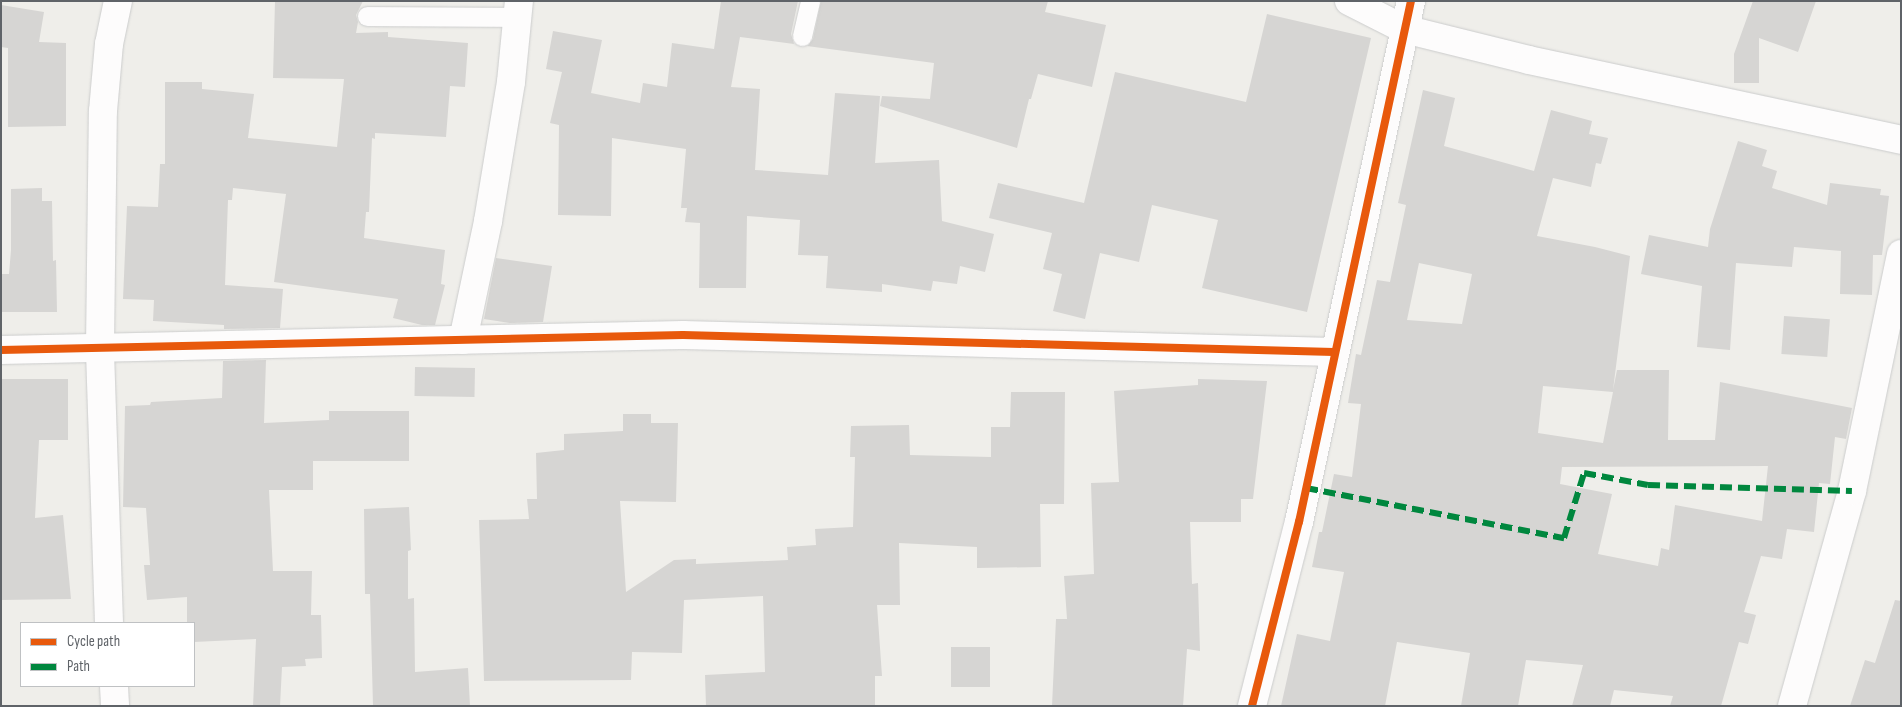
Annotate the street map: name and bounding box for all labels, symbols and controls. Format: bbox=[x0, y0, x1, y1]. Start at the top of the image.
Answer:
legend bbox=[20, 622, 195, 687]
text: Cycle path bbox=[67, 632, 120, 651]
text: Path bbox=[67, 657, 90, 676]

